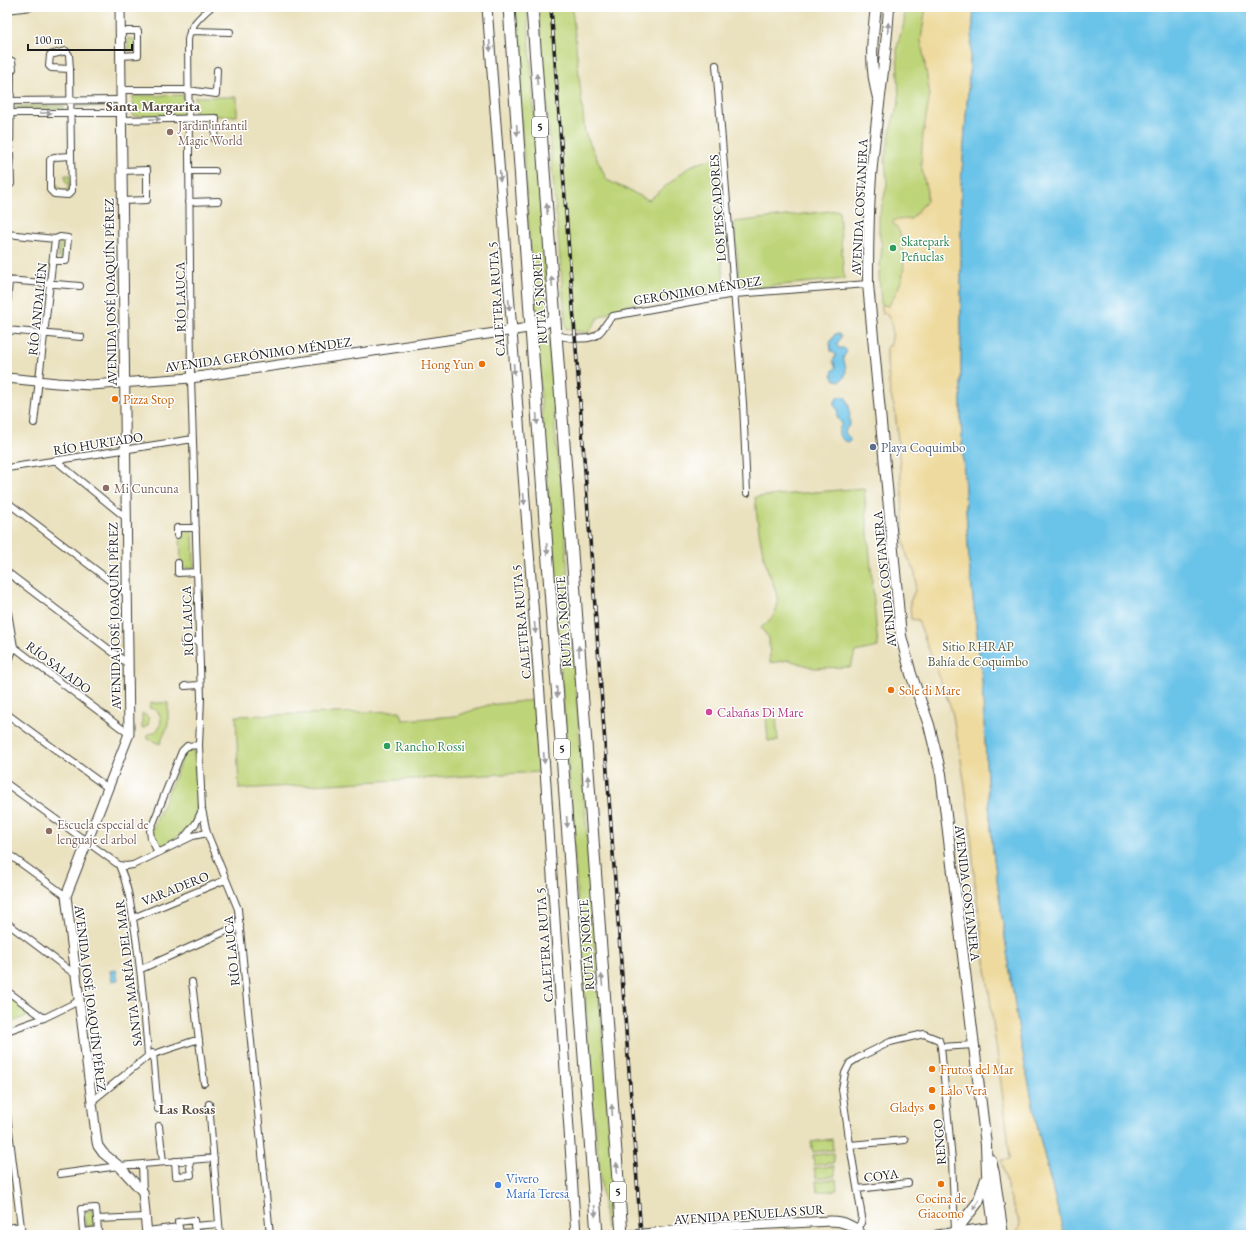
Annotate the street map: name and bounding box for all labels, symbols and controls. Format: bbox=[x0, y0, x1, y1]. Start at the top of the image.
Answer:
one-way arrow bbox=[884, 22, 891, 34]
scale bar bbox=[28, 26, 132, 52]
text: 100 m bbox=[34, 32, 64, 48]
one-way arrow bbox=[486, 40, 493, 52]
one-way arrow bbox=[533, 73, 540, 85]
district label: Santa Margarita bbox=[106, 97, 201, 115]
one-way arrow bbox=[40, 110, 53, 116]
one-way arrow bbox=[149, 116, 162, 122]
place label: Jardin infantil Magic World bbox=[177, 117, 247, 149]
road number: 5 bbox=[532, 117, 548, 137]
one-way arrow bbox=[514, 124, 521, 136]
marker: Jardin infantil Magic World bbox=[165, 127, 175, 137]
street label: AVENIDA COSTANERA bbox=[847, 137, 872, 277]
street label: LOS PESCADORES bbox=[705, 154, 730, 262]
one-way arrow bbox=[496, 170, 503, 182]
street label: AVENIDA JOSÉ JOAQUÍN PÉREZ bbox=[100, 198, 121, 387]
one-way arrow bbox=[543, 203, 550, 215]
place label: Skatepark Peñuelas bbox=[901, 233, 950, 265]
street label: CALETERA RUTA 5 bbox=[484, 241, 509, 357]
marker: Skatepark Peñuelas bbox=[888, 243, 898, 253]
street label: RUTA 5 NORTE bbox=[528, 253, 551, 345]
street label: RÍO ANDALIÉN bbox=[24, 261, 51, 356]
street label: RÍO LAUCA bbox=[171, 261, 190, 332]
street label: GERÓNIMO MÉNDEZ bbox=[632, 272, 762, 309]
one-way arrow bbox=[549, 276, 556, 288]
one-way arrow bbox=[506, 299, 513, 311]
street label: AVENIDA GERÓNIMO MÉNDEZ bbox=[163, 333, 353, 376]
place label: Hong Yun bbox=[421, 356, 474, 373]
marker: Hong Yun bbox=[477, 359, 487, 369]
one-way arrow bbox=[511, 363, 518, 375]
place label: Pizza Stop bbox=[123, 391, 175, 408]
marker: Pizza Stop bbox=[110, 394, 120, 404]
one-way arrow bbox=[534, 413, 541, 425]
street label: RÍO HURTADO bbox=[52, 428, 144, 459]
place label: Playa Coquimbo bbox=[881, 439, 965, 456]
marker: Playa Coquimbo bbox=[868, 442, 878, 452]
place label: Mi Cuncuna bbox=[114, 480, 179, 497]
marker: Mi Cuncuna bbox=[101, 483, 111, 493]
one-way arrow bbox=[521, 493, 528, 505]
street label: AVENIDA COSTANERA bbox=[869, 509, 900, 649]
street label: AVENIDA JOSÉ JOAQUÍN PÉREZ bbox=[104, 522, 125, 711]
one-way arrow bbox=[543, 543, 550, 555]
street label: CALETERA RUTA 5 bbox=[508, 564, 535, 680]
street label: RUTA 5 NORTE bbox=[552, 576, 575, 668]
street label: RÍO LAUCA bbox=[178, 584, 197, 657]
one-way arrow bbox=[531, 622, 538, 634]
street label: RÍO SALADO bbox=[23, 637, 95, 698]
park label: Sitio RHRAP Bahía de Coquimbo bbox=[928, 638, 1028, 670]
one-way arrow bbox=[576, 645, 582, 657]
place label: Sole di Mare bbox=[899, 682, 961, 699]
marker: Sole di Mare bbox=[886, 685, 896, 695]
one-way arrow bbox=[554, 686, 561, 698]
place label: Cabañas Di Mare bbox=[717, 704, 804, 721]
marker: Cabañas Di Mare bbox=[704, 707, 714, 717]
place label: Rancho Rossi bbox=[395, 738, 465, 755]
road number: 5 bbox=[554, 739, 570, 759]
marker: Rancho Rossi bbox=[382, 741, 392, 751]
one-way arrow bbox=[540, 752, 547, 764]
one-way arrow bbox=[584, 775, 591, 787]
place label: Escuela especial de lenguaje el arbol bbox=[57, 816, 149, 848]
one-way arrow bbox=[563, 816, 570, 828]
street label: AVENIDA COSTANERA bbox=[951, 823, 984, 963]
marker: Escuela especial de lenguaje el arbol bbox=[44, 826, 54, 836]
street label: VARADERO bbox=[139, 867, 211, 910]
street label: CALETERA RUTA 5 bbox=[532, 887, 557, 1003]
street label: SANTA MARÍA DEL MAR bbox=[111, 898, 146, 1047]
street label: RUTA 5 NORTE bbox=[575, 899, 598, 991]
street label: AVENIDA JOSÉ JOAQUÍN PÉREZ bbox=[71, 903, 110, 1092]
street label: RÍO LAUCA bbox=[219, 914, 244, 987]
one-way arrow bbox=[599, 974, 606, 986]
place label: Frutos del Mar bbox=[940, 1061, 1014, 1078]
marker: Frutos del Mar bbox=[927, 1064, 937, 1074]
place label: Lalo Vera bbox=[940, 1082, 988, 1099]
marker: Lalo Vera bbox=[927, 1085, 937, 1095]
place label: Gladys bbox=[890, 1099, 924, 1116]
district label: Las Rosas bbox=[159, 1100, 215, 1118]
marker: Gladys bbox=[927, 1102, 937, 1112]
one-way arrow bbox=[609, 1104, 616, 1116]
street label: RENGO bbox=[929, 1118, 950, 1166]
one-way arrow bbox=[613, 1162, 620, 1174]
street label: COYA bbox=[863, 1165, 900, 1186]
place label: Vivero María Teresa bbox=[506, 1170, 570, 1202]
marker: Cocina de Giacomo bbox=[936, 1179, 946, 1189]
marker: Vivero María Teresa bbox=[493, 1180, 503, 1190]
road number: 5 bbox=[610, 1182, 626, 1202]
place label: Cocina de Giacomo bbox=[916, 1190, 966, 1222]
one-way arrow bbox=[972, 1200, 980, 1210]
street label: AVENIDA PEÑUELAS SUR bbox=[672, 1201, 826, 1228]
one-way arrow bbox=[592, 1205, 599, 1217]

